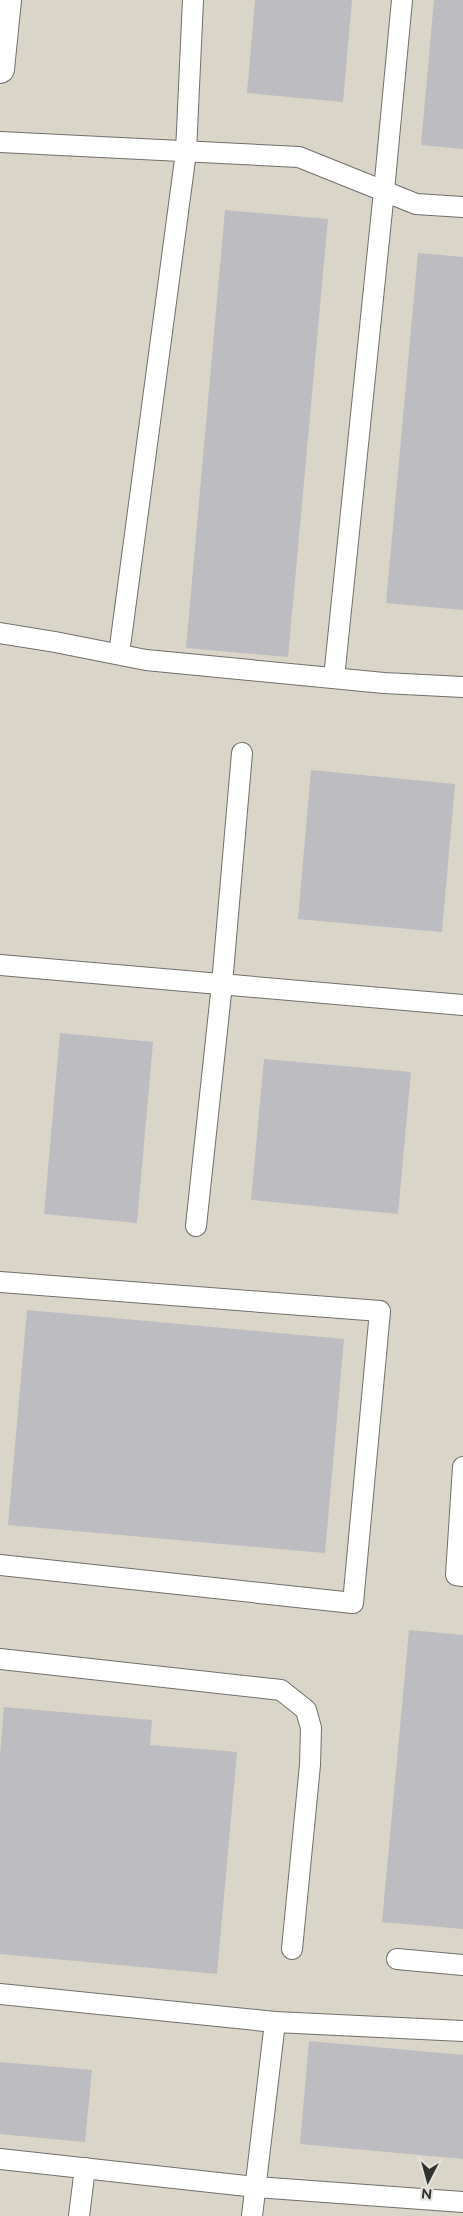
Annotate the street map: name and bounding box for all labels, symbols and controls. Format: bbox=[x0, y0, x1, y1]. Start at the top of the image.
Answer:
north arrow bbox=[403, 2156, 453, 2206]
text: N bbox=[420, 2185, 433, 2202]

